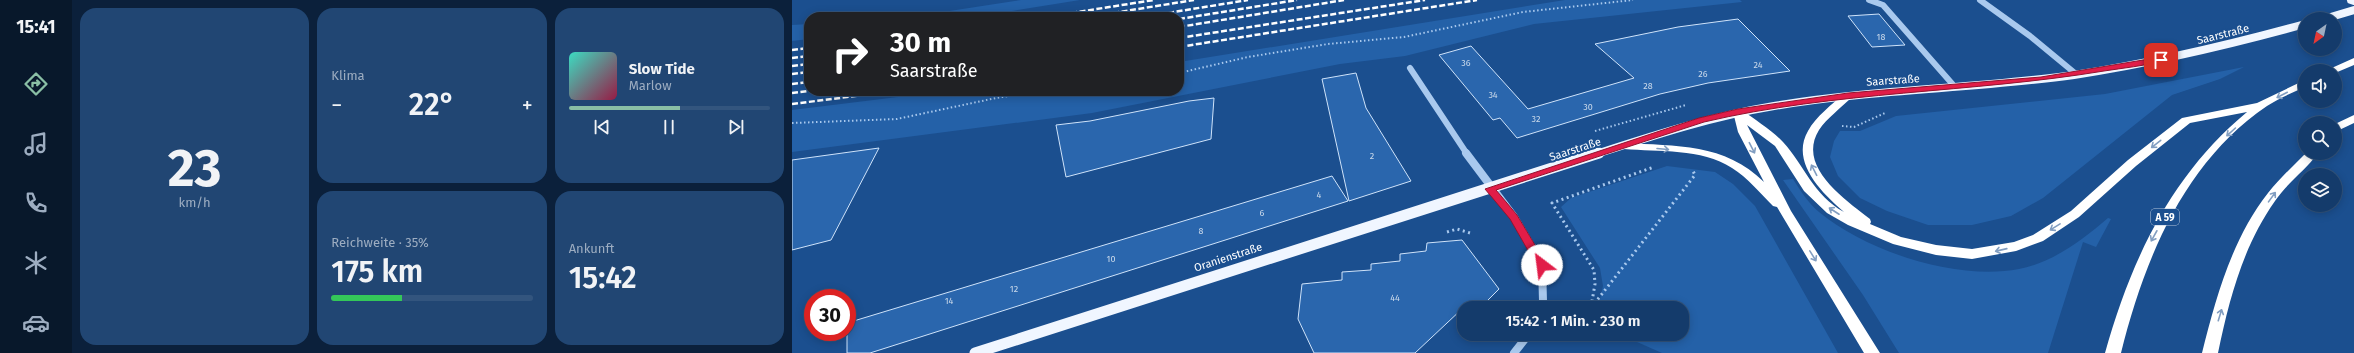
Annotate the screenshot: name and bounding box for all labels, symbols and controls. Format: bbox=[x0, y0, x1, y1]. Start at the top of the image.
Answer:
north arrow bbox=[2298, 12, 2342, 56]
map controls bbox=[2298, 12, 2342, 212]
text: 15:41 bbox=[16, 16, 56, 38]
street label: Saarstraße bbox=[2196, 22, 2251, 47]
text: 30 m bbox=[890, 26, 951, 59]
icon: right bbox=[824, 28, 876, 80]
house number: 18 bbox=[1877, 32, 1885, 42]
pin bbox=[2144, 43, 2178, 77]
icon: arrive bbox=[2150, 49, 2172, 71]
house number: 36 bbox=[1461, 58, 1471, 68]
text: Slow Tide bbox=[629, 60, 695, 78]
text: Saarstraße bbox=[890, 60, 977, 82]
house number: 24 bbox=[1753, 60, 1763, 70]
button: sound bbox=[2298, 64, 2342, 108]
text: Klima bbox=[331, 68, 365, 83]
house number: 26 bbox=[1698, 69, 1708, 79]
icon: directions bbox=[22, 70, 50, 98]
street label: Saarstraße bbox=[1866, 72, 1920, 89]
text: Marlow bbox=[629, 78, 672, 93]
house number: 28 bbox=[1643, 81, 1653, 91]
text: 22° bbox=[409, 87, 455, 123]
house number: 34 bbox=[1488, 90, 1498, 100]
one-way arrow bbox=[2277, 91, 2289, 99]
text: − bbox=[331, 92, 342, 119]
text: + bbox=[522, 92, 533, 119]
house number: 30 bbox=[1583, 102, 1593, 112]
house number: 32 bbox=[1532, 114, 1540, 124]
icon: previous bbox=[591, 116, 613, 138]
icon: pause bbox=[658, 116, 680, 138]
icon: next bbox=[725, 116, 747, 138]
button: search bbox=[2298, 116, 2342, 160]
one-way arrow bbox=[2226, 127, 2236, 137]
icon: music bbox=[22, 130, 50, 158]
street label: Saarstraße bbox=[1548, 135, 1603, 164]
text: 23 bbox=[168, 137, 222, 200]
one-way arrow bbox=[2150, 140, 2161, 149]
one-way arrow bbox=[1749, 141, 1756, 153]
one-way arrow bbox=[1656, 146, 1669, 153]
house number: 2 bbox=[1370, 151, 1374, 161]
one-way arrow bbox=[1810, 164, 1817, 176]
button: layers bbox=[2298, 168, 2342, 212]
icon: phone bbox=[22, 189, 50, 217]
house number: 4 bbox=[1317, 190, 1322, 200]
one-way arrow bbox=[2268, 192, 2276, 203]
text: km/h bbox=[179, 195, 211, 210]
one-way arrow bbox=[1829, 207, 1840, 215]
house number: 6 bbox=[1260, 208, 1265, 218]
road number: A 59 bbox=[2151, 209, 2179, 225]
one-way arrow bbox=[2049, 223, 2061, 231]
house number: 8 bbox=[1199, 226, 1204, 236]
one-way arrow bbox=[2150, 230, 2158, 242]
text: Reichweite · 35% bbox=[331, 235, 429, 250]
street label: Oranienstraße bbox=[1192, 240, 1264, 275]
text: Ankunft bbox=[569, 241, 615, 256]
position arrow bbox=[1521, 244, 1563, 286]
one-way arrow bbox=[1995, 246, 2008, 254]
icon: climate bbox=[22, 249, 50, 277]
one-way arrow bbox=[1809, 250, 1817, 261]
text: 175 km bbox=[331, 254, 423, 290]
house number: 10 bbox=[1107, 254, 1115, 264]
text: 15:42 bbox=[569, 260, 637, 296]
house number: 12 bbox=[1010, 284, 1018, 294]
speed limit sign: 30 bbox=[804, 289, 856, 341]
house number: 44 bbox=[1390, 293, 1400, 303]
house number: 14 bbox=[945, 296, 954, 306]
icon: car bbox=[22, 309, 50, 337]
one-way arrow bbox=[2217, 309, 2224, 322]
text: 15:42 · 1 Min. · 230 m bbox=[1505, 312, 1641, 330]

